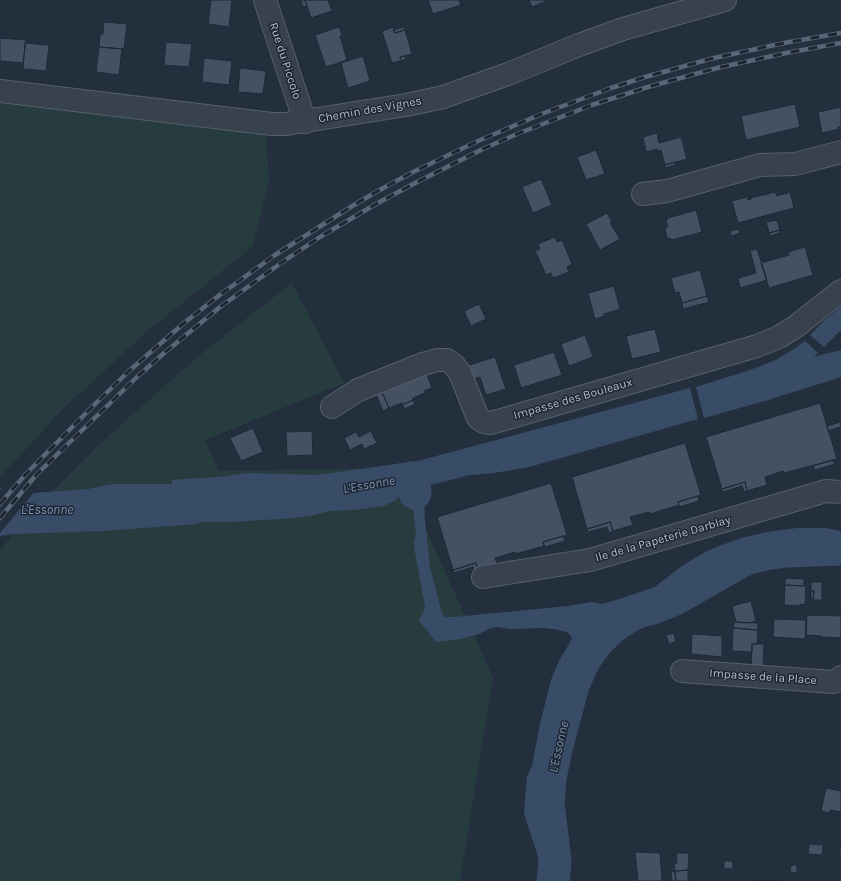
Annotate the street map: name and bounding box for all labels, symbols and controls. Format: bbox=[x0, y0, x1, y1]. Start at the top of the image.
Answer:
street label: Rue du Piccolo bbox=[266, 21, 304, 101]
street label: Chemin des Vignes bbox=[317, 94, 423, 126]
street label: Impasse des Bouleaux bbox=[512, 375, 634, 423]
water label: L'Essonne bbox=[342, 473, 396, 497]
water label: L'Essonne bbox=[21, 502, 73, 518]
street label: Ile de la Papeterie Darblay bbox=[594, 513, 732, 565]
street label: Impasse de la Place bbox=[709, 666, 817, 688]
water label: L'Essonne bbox=[546, 720, 572, 774]

